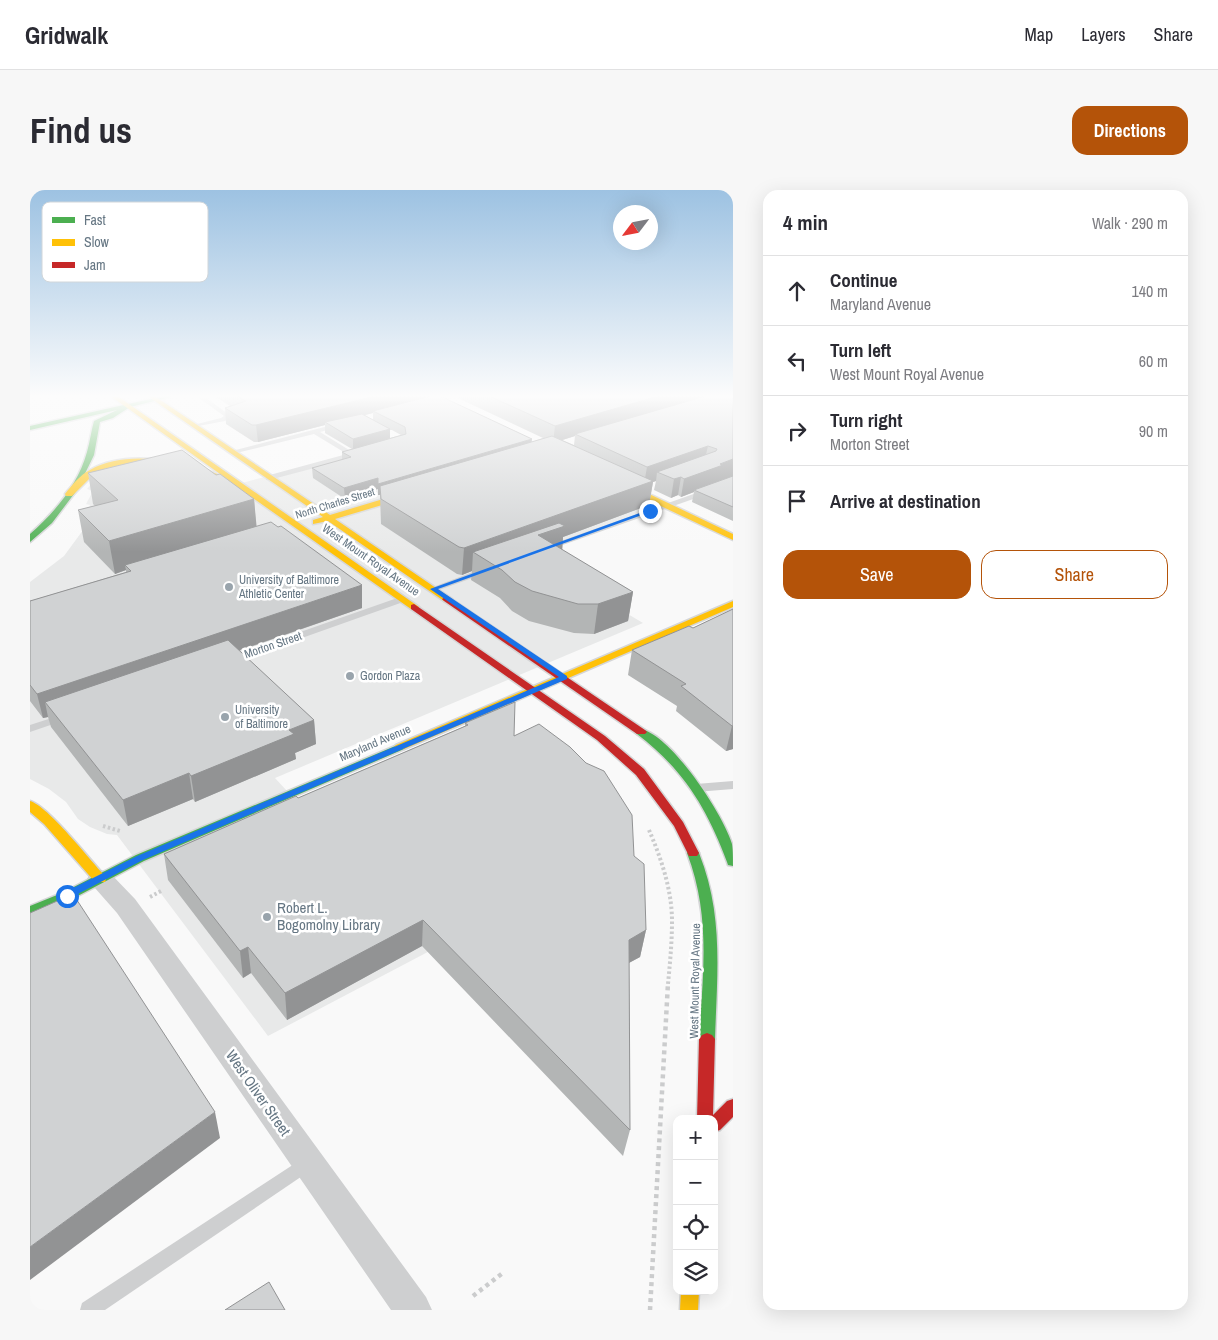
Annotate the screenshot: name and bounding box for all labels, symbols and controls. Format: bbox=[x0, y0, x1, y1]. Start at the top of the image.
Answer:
text: Gridwalk bbox=[25, 19, 108, 51]
text: Map bbox=[1025, 22, 1053, 47]
text: Layers bbox=[1081, 22, 1126, 47]
text: Share bbox=[1154, 22, 1193, 47]
button: Directions bbox=[1072, 106, 1188, 155]
text: Find us bbox=[30, 107, 132, 154]
legend bbox=[42, 202, 208, 282]
north arrow bbox=[613, 205, 658, 250]
text: 4 min bbox=[783, 208, 828, 237]
text: Fast bbox=[84, 211, 106, 229]
text: Walk · 290 m bbox=[1092, 212, 1168, 234]
text: Slow bbox=[84, 233, 110, 251]
text: Jam bbox=[84, 256, 106, 274]
text: Continue bbox=[830, 267, 898, 293]
icon: ahead bbox=[783, 277, 811, 305]
text: 140 m bbox=[1132, 280, 1168, 302]
text: Maryland Avenue bbox=[830, 293, 931, 315]
text: Turn left bbox=[830, 337, 891, 363]
icon: left bbox=[783, 347, 811, 375]
text: 60 m bbox=[1139, 350, 1168, 372]
text: West Mount Royal Avenue bbox=[830, 363, 984, 385]
text: Turn right bbox=[830, 407, 902, 433]
icon: right bbox=[783, 417, 811, 445]
text: 90 m bbox=[1139, 420, 1168, 442]
text: Morton Street bbox=[830, 433, 910, 455]
street label: North Charles Street bbox=[294, 484, 377, 522]
icon: arrive bbox=[783, 487, 811, 515]
text: Arrive at destination bbox=[830, 488, 981, 514]
route end bbox=[639, 500, 662, 523]
street label: West Mount Royal Avenue bbox=[319, 520, 423, 600]
button: Save bbox=[783, 550, 971, 599]
button: Share bbox=[981, 550, 1168, 599]
place label: University of Baltimore Athletic Center bbox=[238, 572, 339, 602]
marker: University of Baltimore Athletic Center bbox=[223, 581, 235, 593]
street label: Morton Street bbox=[242, 628, 304, 662]
place label: Gordon Plaza bbox=[360, 668, 421, 684]
marker: Gordon Plaza bbox=[344, 670, 356, 682]
place label: University of Baltimore bbox=[235, 702, 288, 732]
marker: University of Baltimore bbox=[219, 711, 231, 723]
street label: Maryland Avenue bbox=[337, 721, 413, 765]
route start bbox=[56, 885, 79, 908]
place label: Robert L. Bogomolny Library bbox=[277, 897, 381, 935]
marker: Robert L. Bogomolny Library bbox=[261, 911, 273, 923]
street label: West Mount Royal Avenue bbox=[686, 923, 704, 1039]
street label: West Oliver Street bbox=[221, 1046, 296, 1140]
map controls bbox=[673, 1115, 718, 1295]
button: + bbox=[673, 1115, 718, 1160]
button: − bbox=[673, 1160, 718, 1205]
button: locate bbox=[673, 1205, 718, 1250]
button: layers bbox=[673, 1250, 718, 1295]

